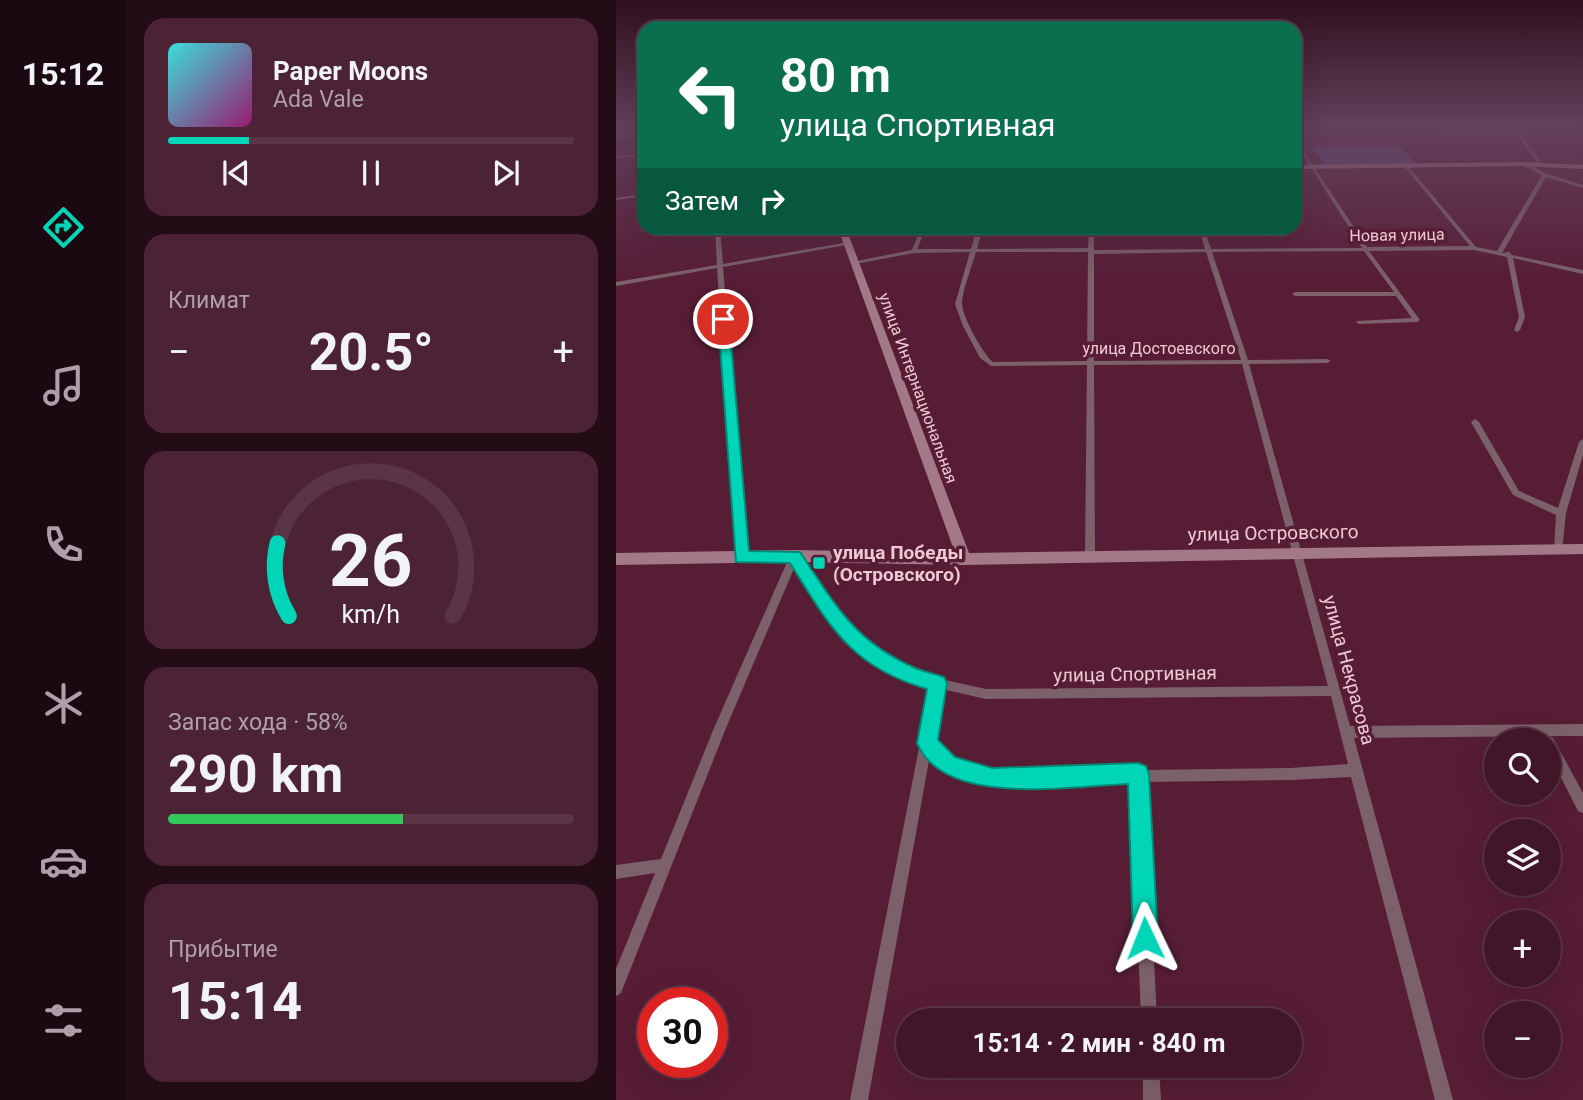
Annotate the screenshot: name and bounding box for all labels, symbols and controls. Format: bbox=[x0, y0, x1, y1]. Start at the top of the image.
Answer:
text: 80 m bbox=[780, 47, 891, 104]
icon: left bbox=[665, 49, 756, 140]
text: 15:12 bbox=[22, 55, 104, 93]
text: Paper Moons bbox=[273, 56, 428, 86]
text: Ada Vale bbox=[273, 86, 364, 113]
text: улица Спортивная bbox=[780, 106, 1056, 144]
icon: previous bbox=[217, 154, 255, 192]
icon: pause bbox=[352, 154, 390, 192]
icon: next bbox=[487, 154, 525, 192]
icon: right bbox=[753, 182, 791, 220]
text: Затем bbox=[665, 186, 739, 216]
icon: directions bbox=[39, 203, 88, 252]
street label: Новая улица bbox=[1349, 225, 1445, 245]
text: Климат bbox=[168, 287, 250, 314]
pin bbox=[693, 289, 753, 349]
street label: улица Интернациональная bbox=[875, 290, 961, 486]
icon: arrive bbox=[704, 300, 742, 338]
text: 20.5° bbox=[309, 322, 434, 383]
text: − bbox=[168, 330, 190, 374]
text: + bbox=[552, 330, 574, 374]
street label: улица Достоевского bbox=[1082, 339, 1236, 358]
icon: music bbox=[39, 361, 88, 410]
text: 26 bbox=[329, 518, 413, 604]
icon: phone bbox=[39, 520, 88, 569]
street label: улица Островского bbox=[1187, 520, 1359, 546]
place label: улица Победы (Островского) bbox=[833, 541, 963, 586]
marker: улица Победы (Островского) bbox=[811, 555, 827, 571]
street label: улица Некрасова bbox=[1318, 593, 1380, 747]
text: km/h bbox=[342, 600, 400, 629]
street label: улица Спортивная bbox=[1053, 661, 1217, 687]
icon: climate bbox=[39, 679, 88, 728]
text: Запас хода · 58% bbox=[168, 709, 348, 736]
map controls bbox=[1484, 728, 1561, 1078]
button: search bbox=[1484, 728, 1561, 805]
text: 290 km bbox=[168, 744, 343, 805]
button: layers bbox=[1484, 819, 1561, 896]
icon: car bbox=[39, 837, 88, 886]
position arrow bbox=[1108, 901, 1182, 975]
button: + bbox=[1484, 910, 1561, 987]
text: Прибытие bbox=[168, 936, 278, 963]
text: 15:14 bbox=[168, 971, 302, 1032]
speed limit sign: 30 bbox=[637, 987, 728, 1078]
icon: filters bbox=[39, 996, 88, 1045]
button: − bbox=[1484, 1001, 1561, 1078]
text: 15:14 · 2 мин · 840 m bbox=[973, 1028, 1225, 1058]

